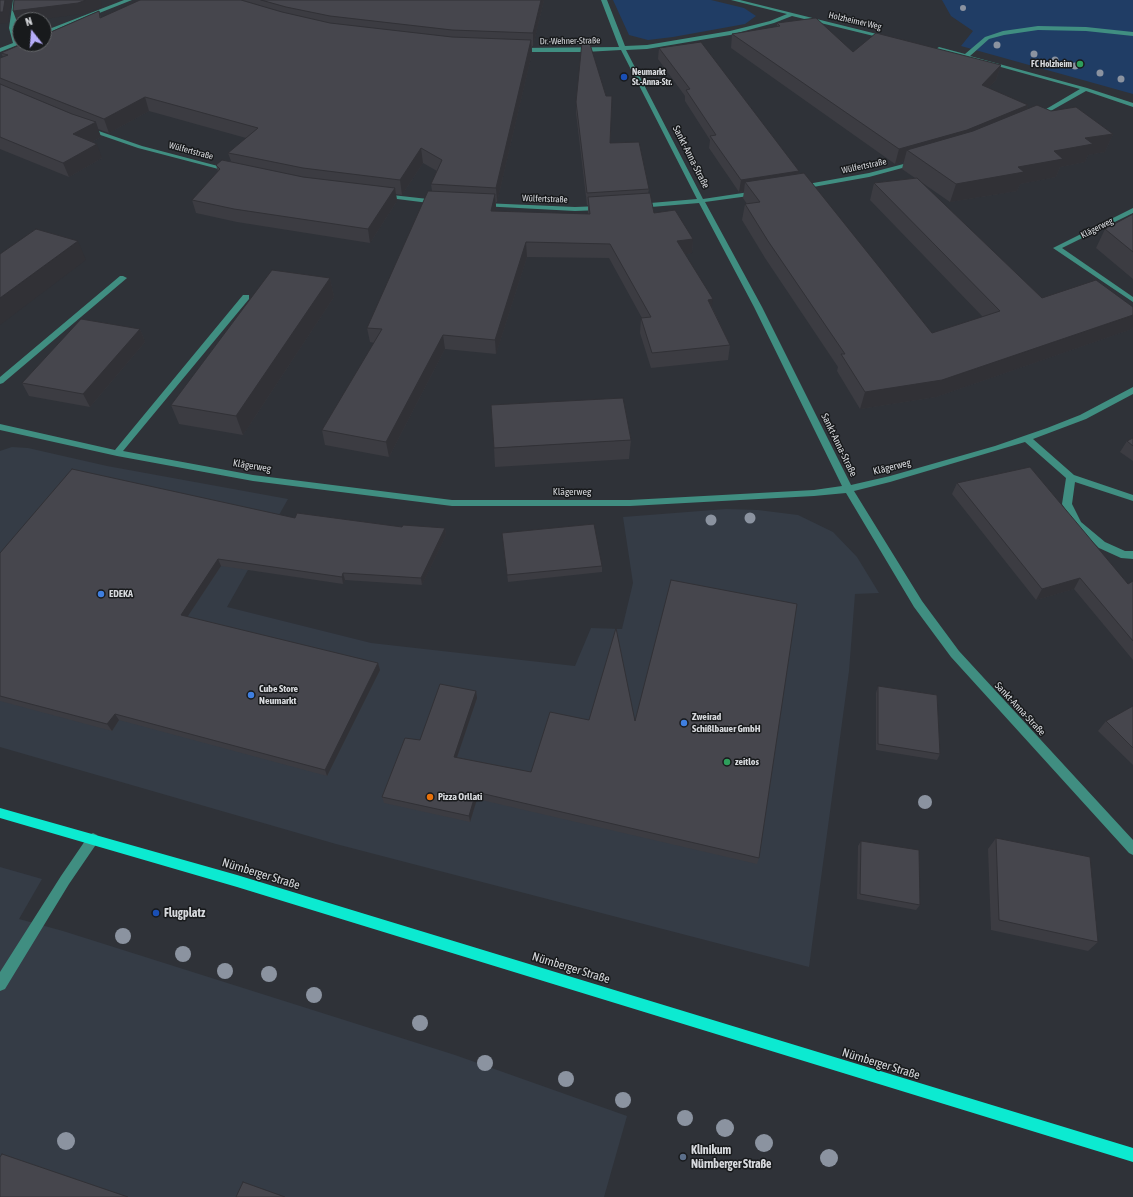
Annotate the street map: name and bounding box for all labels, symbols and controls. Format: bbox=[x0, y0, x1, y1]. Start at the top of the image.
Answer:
street label: Holzheimer Weg bbox=[827, 10, 883, 32]
north arrow bbox=[12, 12, 52, 52]
text: N bbox=[24, 15, 34, 28]
street label: Dr.-Wehner-Straße bbox=[540, 35, 600, 47]
place label: FC Holzheim bbox=[1031, 59, 1072, 69]
marker: FC Holzheim bbox=[1075, 59, 1085, 69]
place label: Neumarkt St.-Anna-Str. bbox=[632, 67, 672, 88]
marker: Neumarkt St.-Anna-Str. bbox=[619, 72, 629, 82]
street label: Sankt-Anna-Straße bbox=[670, 124, 712, 190]
street label: Wülfertstraße bbox=[168, 140, 214, 162]
street label: Wülfertstraße bbox=[841, 156, 887, 176]
street label: Wülfertstraße bbox=[522, 193, 568, 205]
street label: Klägerweg bbox=[1079, 215, 1115, 241]
street label: Sankt-Anna-Straße bbox=[818, 411, 860, 479]
street label: Klägerweg bbox=[232, 457, 272, 475]
street label: Klägerweg bbox=[872, 457, 912, 477]
street label: Klägerweg bbox=[553, 486, 591, 498]
place label: EDEKA bbox=[109, 588, 133, 600]
marker: EDEKA bbox=[96, 589, 106, 599]
street label: Sankt-Anna-Straße bbox=[992, 680, 1048, 738]
place label: Cube Store Neumarkt bbox=[259, 683, 298, 706]
marker: Cube Store Neumarkt bbox=[246, 690, 256, 700]
place label: Zweirad Schißlbauer GmbH bbox=[692, 711, 761, 734]
marker: Zweirad Schißlbauer GmbH bbox=[679, 718, 689, 728]
place label: zeitlos bbox=[735, 756, 759, 768]
marker: zeitlos bbox=[722, 757, 732, 767]
place label: Pizza Orllati bbox=[438, 791, 482, 803]
marker: Pizza Orllati bbox=[425, 792, 435, 802]
street label: Nürnberger Straße bbox=[220, 855, 302, 893]
place label: Flugplatz bbox=[164, 906, 205, 920]
marker: Flugplatz bbox=[151, 908, 161, 918]
street label: Nürnberger Straße bbox=[530, 949, 612, 987]
street label: Nürnberger Straße bbox=[840, 1045, 922, 1083]
place label: Klinikum Nürnberger Straße bbox=[691, 1143, 772, 1171]
marker: Klinikum Nürnberger Straße bbox=[678, 1152, 688, 1162]

